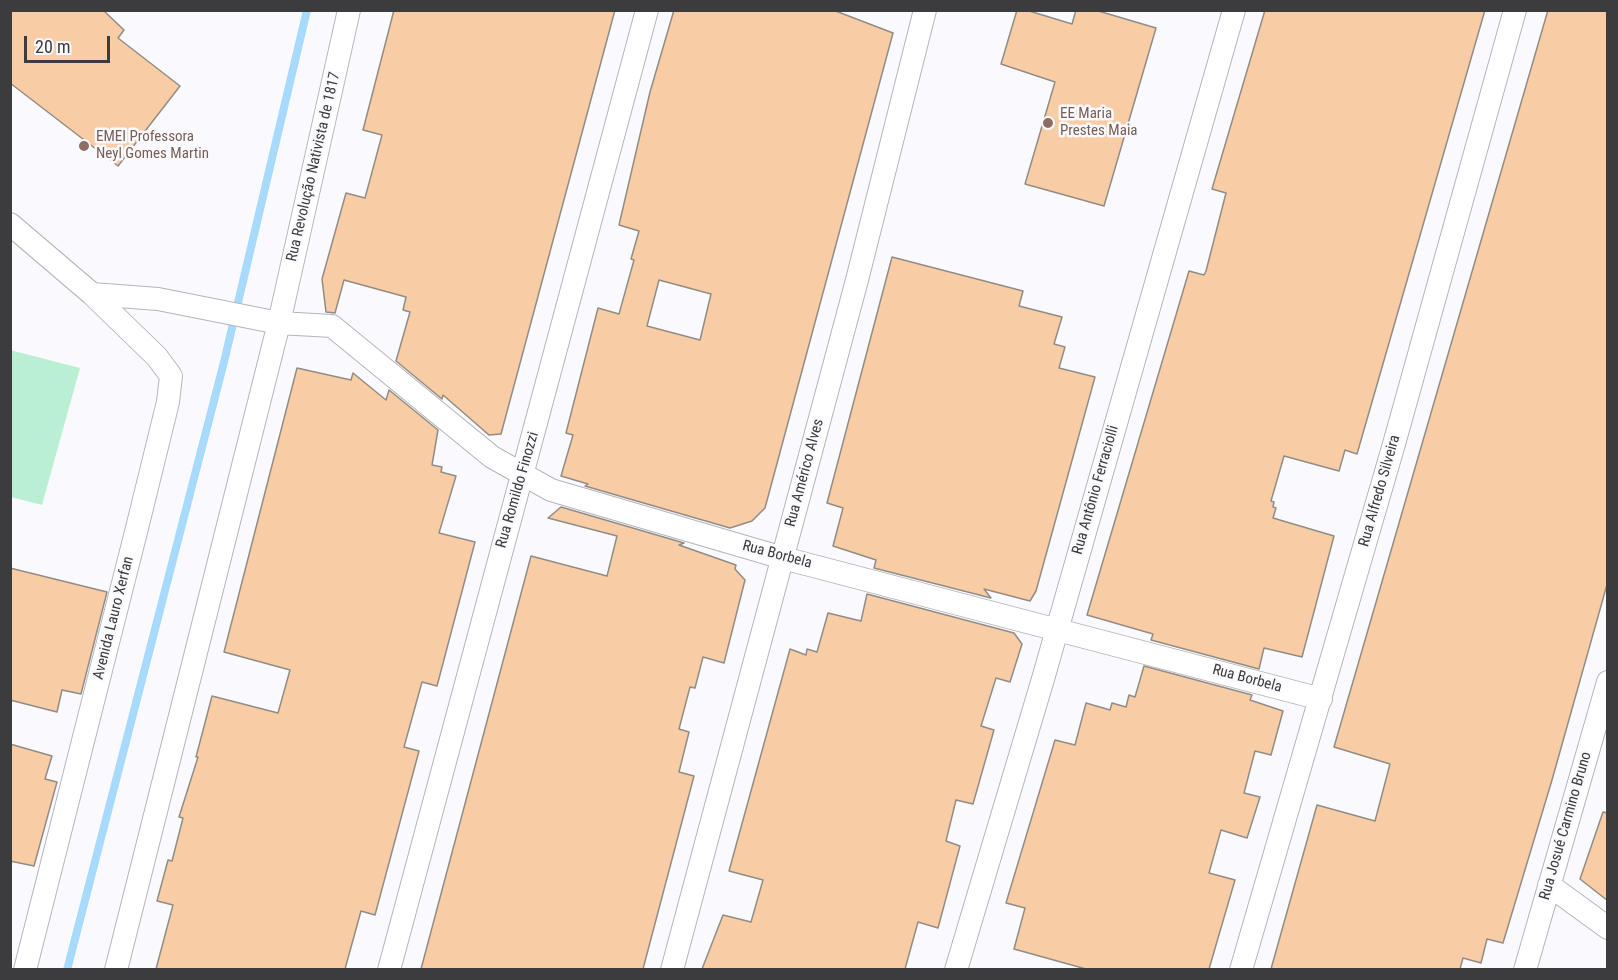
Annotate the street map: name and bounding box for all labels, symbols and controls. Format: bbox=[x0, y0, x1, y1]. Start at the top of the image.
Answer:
scale bar bbox=[27, 24, 112, 62]
text: 20 m bbox=[35, 36, 70, 57]
street label: Rua Revolução Nativista de 1817 bbox=[283, 70, 345, 264]
place label: EE Maria Prestes Maia bbox=[1060, 105, 1138, 140]
marker: EE Maria Prestes Maia bbox=[1041, 116, 1055, 130]
place label: EMEI Professora Neyl Gomes Martin bbox=[96, 128, 209, 163]
marker: EMEI Professora Neyl Gomes Martin bbox=[77, 139, 91, 153]
street label: Rua Américo Alves bbox=[782, 417, 828, 529]
street label: Rua Antônio Ferraciolli bbox=[1069, 423, 1123, 557]
street label: Rua Romildo Finozzi bbox=[493, 430, 543, 550]
street label: Rua Alfredo Silveira bbox=[1355, 433, 1405, 549]
street label: Rua Borbela bbox=[740, 537, 814, 573]
street label: Avenida Lauro Xerfan bbox=[90, 555, 138, 681]
street label: Rua Borbela bbox=[1210, 661, 1284, 697]
street label: Rua Josué Carmino Bruno bbox=[1536, 750, 1596, 902]

